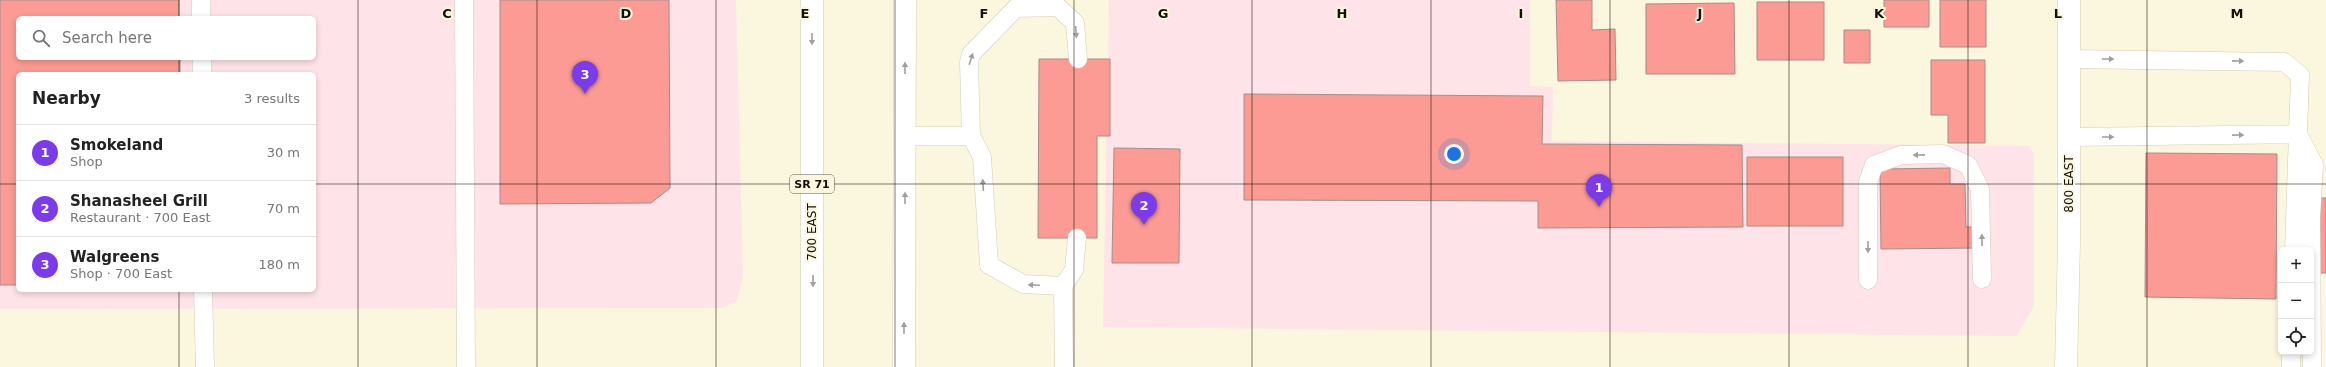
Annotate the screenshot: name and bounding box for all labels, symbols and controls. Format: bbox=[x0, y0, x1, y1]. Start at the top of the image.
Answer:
text: C bbox=[442, 6, 452, 21]
text: D bbox=[621, 6, 632, 21]
text: E bbox=[801, 6, 809, 21]
text: F bbox=[980, 6, 988, 21]
text: G bbox=[1158, 6, 1168, 21]
text: H bbox=[1337, 6, 1347, 21]
text: I bbox=[1519, 6, 1523, 21]
text: J bbox=[1697, 6, 1702, 21]
text: K bbox=[1874, 6, 1885, 21]
text: L bbox=[2054, 6, 2062, 21]
text: M bbox=[2231, 6, 2243, 21]
search box bbox=[16, 16, 316, 60]
one-way arrow bbox=[1073, 26, 1080, 38]
icon: search bbox=[30, 27, 52, 49]
text: Search here bbox=[62, 29, 152, 47]
one-way arrow bbox=[809, 33, 815, 46]
one-way arrow bbox=[968, 52, 974, 64]
one-way arrow bbox=[2102, 56, 2114, 63]
one-way arrow bbox=[2232, 58, 2245, 64]
pin: 3 bbox=[572, 61, 598, 94]
one-way arrow bbox=[902, 61, 908, 74]
text: Nearby bbox=[32, 88, 101, 108]
text: 3 results bbox=[244, 91, 300, 106]
one-way arrow bbox=[2232, 132, 2245, 138]
one-way arrow bbox=[2102, 134, 2115, 140]
text: Smokeland bbox=[70, 136, 163, 154]
your location bbox=[1444, 144, 1464, 164]
text: 1 bbox=[40, 145, 50, 160]
text: 30 m bbox=[267, 145, 300, 160]
one-way arrow bbox=[1912, 152, 1925, 158]
text: Shop bbox=[70, 154, 103, 169]
street label: 800 EAST bbox=[2062, 155, 2076, 213]
pin: 1 bbox=[1586, 174, 1612, 207]
road number: SR 71 bbox=[790, 175, 834, 193]
one-way arrow bbox=[980, 179, 987, 191]
one-way arrow bbox=[902, 191, 908, 204]
text: Shanasheel Grill bbox=[70, 192, 208, 210]
pin: 2 bbox=[1131, 192, 1157, 225]
text: 2 bbox=[40, 201, 50, 216]
text: 70 m bbox=[267, 201, 300, 216]
street label: 700 EAST bbox=[805, 203, 819, 261]
text: Restaurant · 700 East bbox=[70, 210, 211, 225]
one-way arrow bbox=[1979, 233, 1985, 246]
one-way arrow bbox=[1865, 241, 1871, 254]
map controls bbox=[2278, 247, 2314, 355]
button: + bbox=[2278, 247, 2314, 283]
text: Walgreens bbox=[70, 248, 159, 266]
text: 3 bbox=[40, 257, 50, 272]
text: 180 m bbox=[258, 257, 300, 272]
text: Shop · 700 East bbox=[70, 266, 172, 281]
one-way arrow bbox=[810, 275, 816, 288]
one-way arrow bbox=[1028, 281, 1040, 288]
button: − bbox=[2278, 283, 2314, 319]
button: locate bbox=[2278, 319, 2314, 355]
one-way arrow bbox=[901, 321, 907, 334]

